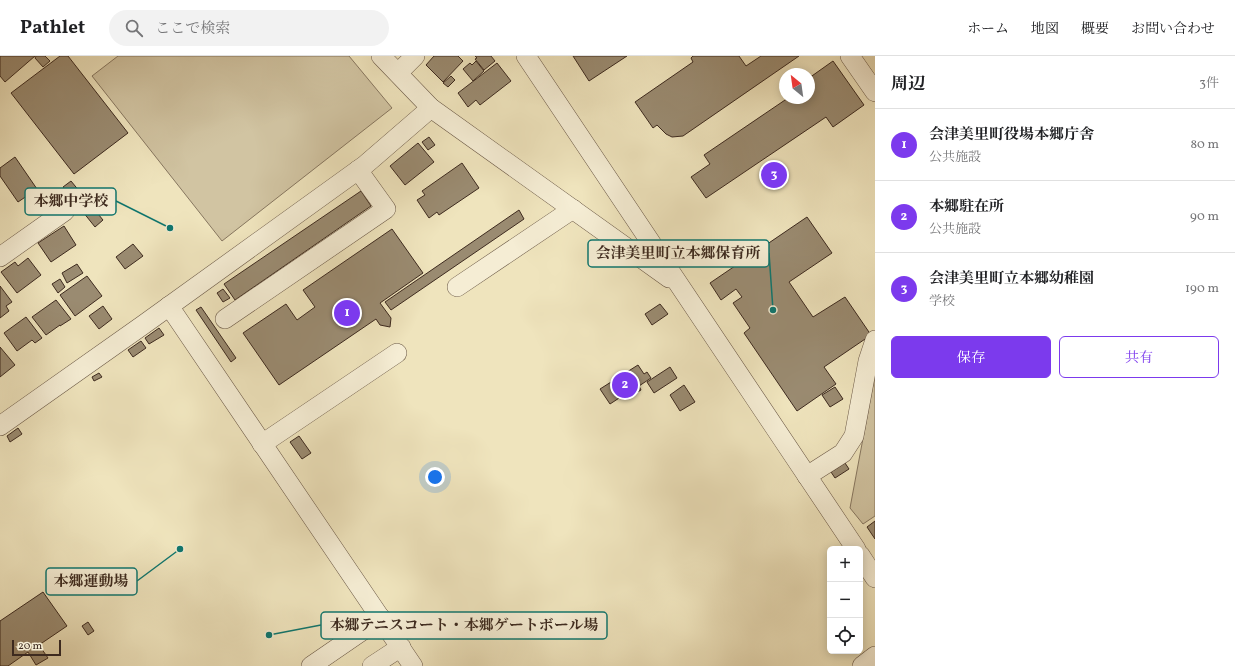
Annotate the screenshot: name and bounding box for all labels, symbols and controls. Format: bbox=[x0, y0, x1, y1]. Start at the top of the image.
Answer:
search box bbox=[109, 10, 389, 46]
text: Pathlet bbox=[20, 15, 85, 41]
icon: search bbox=[123, 17, 145, 39]
text: ここで検索 bbox=[155, 19, 230, 40]
text: ホーム bbox=[967, 20, 1009, 39]
text: 地図 bbox=[1031, 20, 1059, 39]
text: 概要 bbox=[1081, 20, 1109, 39]
text: お問い合わせ bbox=[1131, 20, 1215, 39]
north arrow bbox=[779, 68, 815, 104]
text: 周辺 bbox=[891, 73, 925, 96]
text: 3件 bbox=[1199, 75, 1219, 93]
text: 会津美里町役場本郷庁舎 bbox=[929, 125, 1094, 146]
text: 1 bbox=[901, 136, 907, 154]
text: 80 m bbox=[1190, 136, 1219, 154]
text: 公共施設 bbox=[929, 149, 981, 167]
pin: 3 bbox=[761, 160, 787, 190]
callout: 本郷中学校 bbox=[25, 188, 116, 215]
text: 本郷中学校 bbox=[33, 192, 109, 213]
text: 本郷駐在所 bbox=[929, 197, 1004, 218]
text: 2 bbox=[901, 208, 907, 226]
text: 90 m bbox=[1190, 208, 1219, 226]
text: 公共施設 bbox=[929, 221, 981, 239]
callout: 会津美里町立本郷保育所 bbox=[588, 240, 769, 267]
text: 会津美里町立本郷保育所 bbox=[595, 244, 761, 265]
text: 会津美里町立本郷幼稚園 bbox=[929, 269, 1094, 290]
text: 3 bbox=[901, 280, 907, 298]
text: 190 m bbox=[1185, 280, 1219, 298]
text: 学校 bbox=[929, 293, 955, 311]
pin: 1 bbox=[334, 298, 360, 328]
button: 保存 bbox=[891, 336, 1051, 378]
button: 共有 bbox=[1059, 336, 1219, 378]
pin: 2 bbox=[612, 370, 638, 400]
your location bbox=[425, 467, 445, 487]
map controls bbox=[827, 546, 863, 654]
button: + bbox=[827, 546, 863, 582]
callout: 本郷運動場 bbox=[46, 568, 137, 595]
text: 本郷運動場 bbox=[53, 572, 129, 593]
button: − bbox=[827, 582, 863, 618]
callout: 本郷テニスコート・本郷ゲートボール場 bbox=[321, 612, 607, 639]
text: 本郷テニスコート・本郷ゲートボール場 bbox=[329, 616, 599, 637]
button: locate bbox=[827, 618, 863, 654]
scale bar bbox=[12, 638, 61, 657]
text: 20 m bbox=[18, 639, 42, 654]

